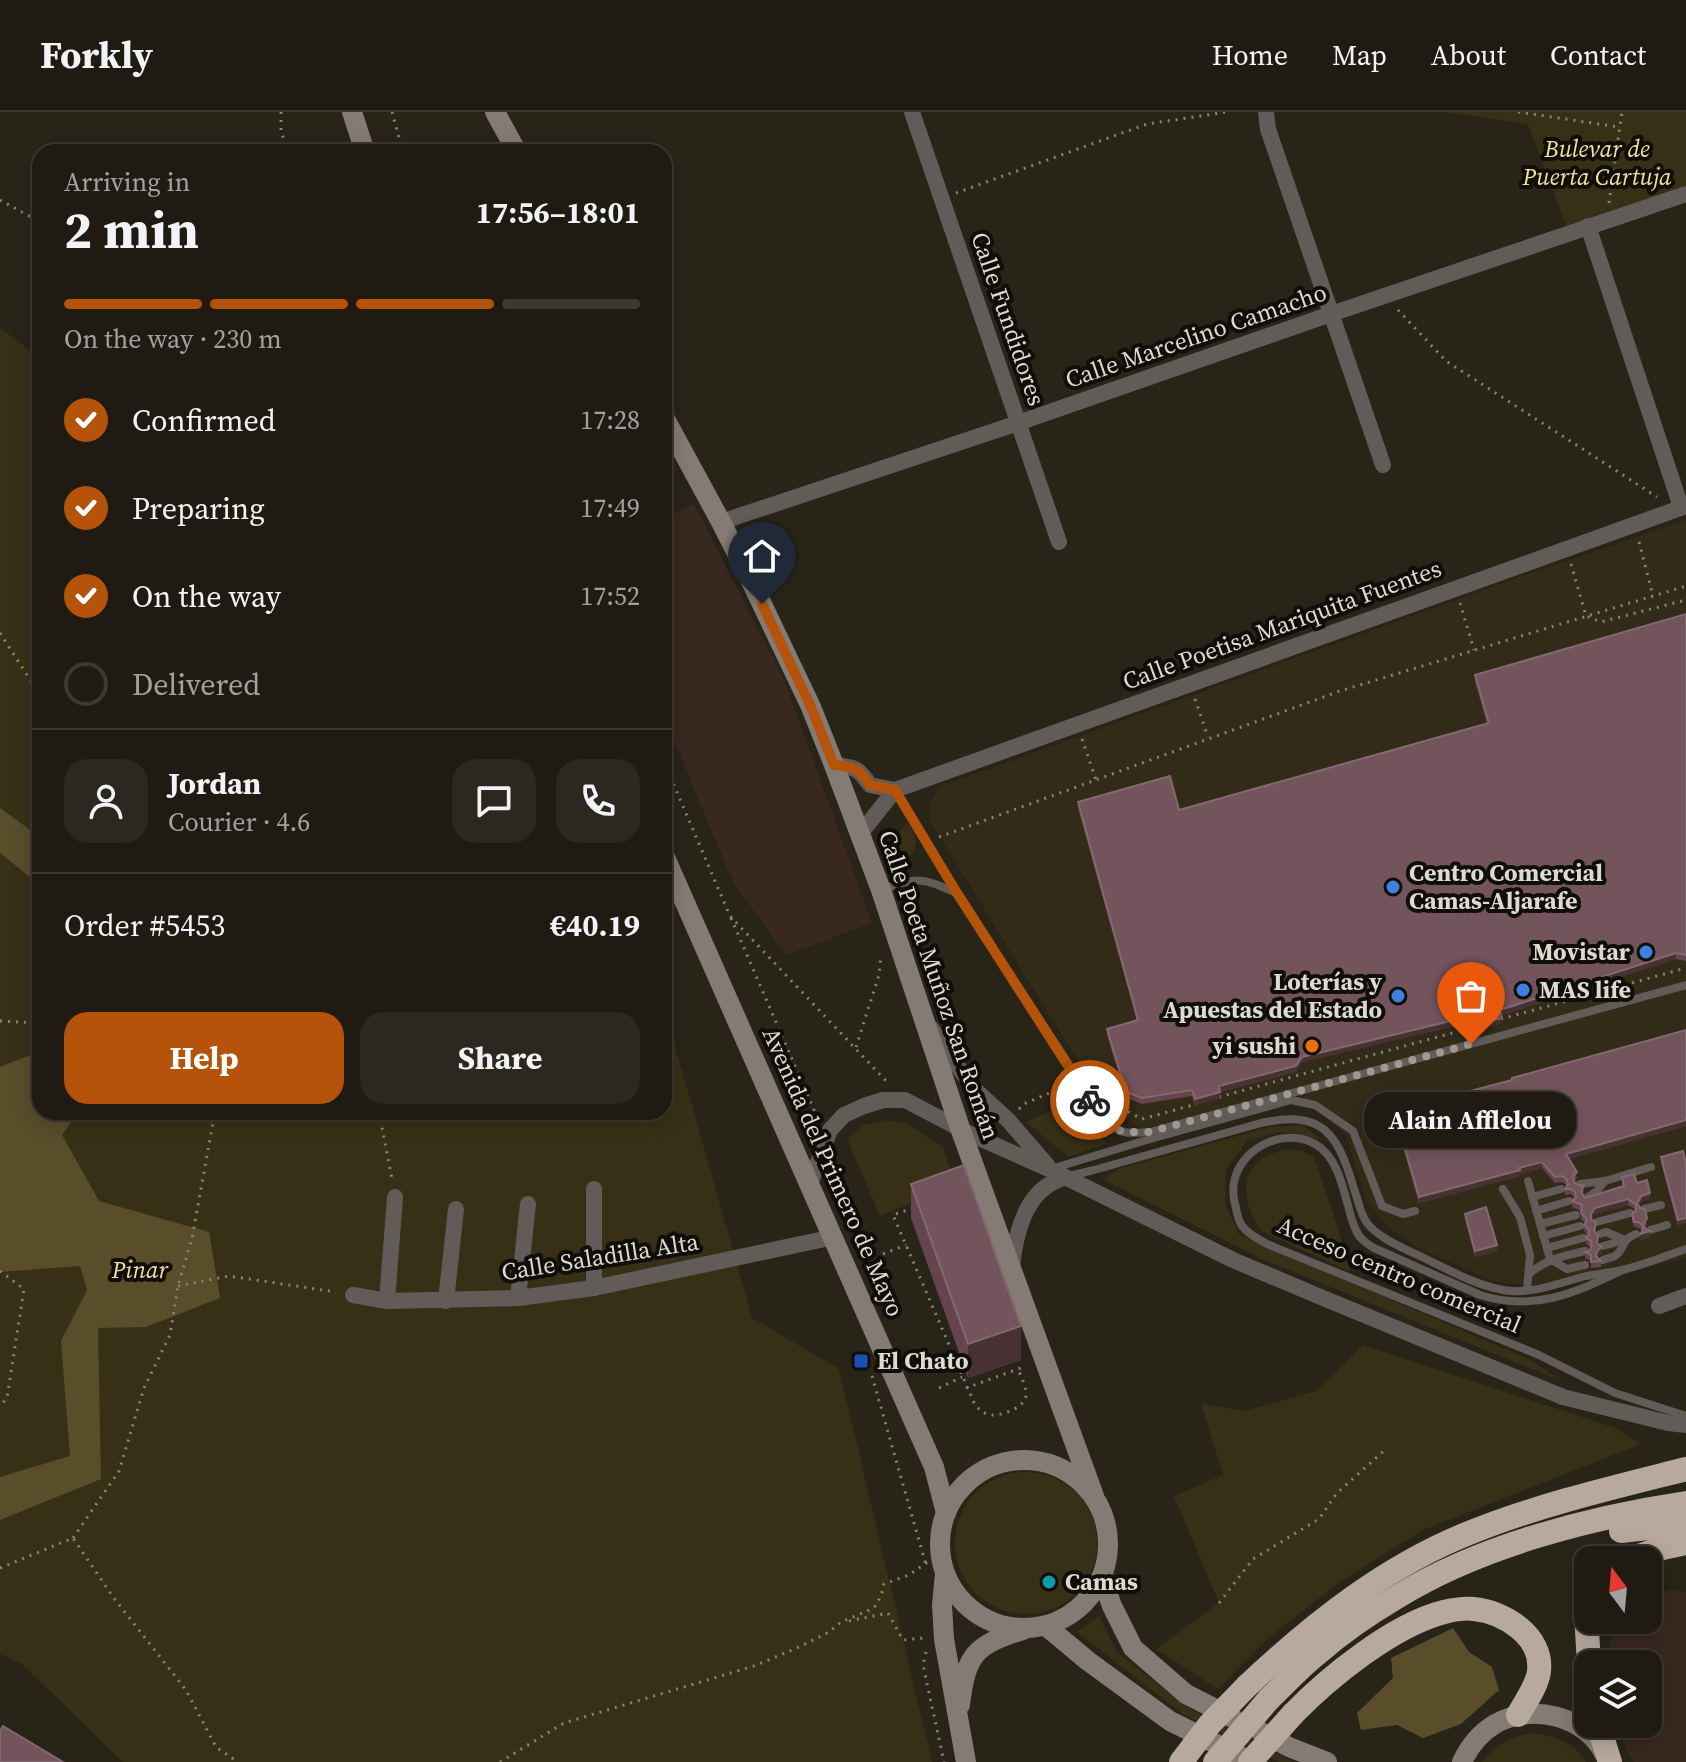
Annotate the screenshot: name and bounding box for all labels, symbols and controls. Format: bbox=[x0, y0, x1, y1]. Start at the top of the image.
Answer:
text: Forkly bbox=[40, 29, 153, 81]
text: Home bbox=[1212, 36, 1288, 74]
text: Map bbox=[1332, 36, 1387, 74]
text: About bbox=[1431, 36, 1506, 74]
text: Contact bbox=[1550, 36, 1646, 74]
park label: Bulevar de Puerta Cartuja bbox=[1521, 132, 1672, 193]
text: Arriving in bbox=[64, 164, 190, 200]
text: 17:56–18:01 bbox=[476, 192, 640, 233]
text: 2 min bbox=[64, 194, 199, 265]
street label: Calle Fundidores bbox=[963, 228, 1054, 410]
street label: Calle Marcelino Camacho bbox=[1061, 275, 1331, 396]
text: On the way · 230 m bbox=[64, 321, 282, 357]
icon: check bbox=[64, 398, 108, 442]
text: Confirmed bbox=[132, 400, 276, 441]
text: 17:28 bbox=[580, 402, 640, 438]
icon: check bbox=[64, 486, 108, 530]
text: Preparing bbox=[132, 488, 265, 529]
text: 17:49 bbox=[580, 490, 640, 526]
pin bbox=[728, 522, 796, 604]
icon: home bbox=[740, 534, 784, 578]
street label: Calle Poetisa Mariquita Fuentes bbox=[1118, 551, 1446, 698]
icon: check bbox=[64, 574, 108, 618]
text: On the way bbox=[132, 576, 281, 617]
text: 17:52 bbox=[580, 578, 640, 614]
text: Delivered bbox=[132, 664, 260, 705]
button: person bbox=[64, 759, 148, 843]
button: chat bbox=[452, 759, 536, 843]
button: phone bbox=[556, 759, 640, 843]
text: Jordan bbox=[168, 763, 261, 804]
text: Courier · 4.6 bbox=[168, 804, 310, 840]
street label: Calle Poeta Muñoz San Román bbox=[871, 826, 1008, 1144]
place label: Centro Comercial Camas-Aljarafe bbox=[1409, 856, 1603, 917]
marker: Centro Comercial Camas-Aljarafe bbox=[1384, 878, 1402, 896]
text: Order #5453 bbox=[64, 905, 225, 946]
text: €40.19 bbox=[550, 905, 640, 946]
place label: Movistar bbox=[1532, 935, 1631, 968]
marker: Movistar bbox=[1637, 943, 1655, 961]
pin bbox=[1437, 962, 1505, 1044]
place label: Loterías y Apuestas del Estado bbox=[1163, 965, 1382, 1026]
place label: MAS life bbox=[1539, 973, 1631, 1006]
icon: bag bbox=[1449, 974, 1493, 1018]
marker: MAS life bbox=[1514, 981, 1532, 999]
marker: Loterías y Apuestas del Estado bbox=[1389, 987, 1407, 1005]
button: Help bbox=[64, 1012, 344, 1104]
button: Share bbox=[360, 1012, 640, 1104]
street label: Avenida del Primero de Mayo bbox=[755, 1022, 912, 1321]
place label: yi sushi bbox=[1211, 1029, 1296, 1062]
marker: yi sushi bbox=[1303, 1037, 1321, 1055]
courier bbox=[1050, 1060, 1130, 1140]
icon: bike bbox=[1068, 1078, 1112, 1122]
callout: Alain Afflelou bbox=[1365, 1092, 1577, 1148]
text: Alain Afflelou bbox=[1388, 1102, 1552, 1138]
street label: Acceso centro comercial bbox=[1272, 1208, 1526, 1341]
street label: Calle Saladilla Alta bbox=[499, 1225, 701, 1288]
park label: Pinar bbox=[111, 1253, 170, 1286]
place label: El Chato bbox=[877, 1344, 969, 1377]
marker: El Chato bbox=[852, 1352, 870, 1370]
north arrow bbox=[1574, 1546, 1662, 1634]
map controls bbox=[1574, 1546, 1662, 1738]
place label: Camas bbox=[1065, 1565, 1138, 1598]
marker: Camas bbox=[1040, 1573, 1058, 1591]
button: layers bbox=[1574, 1650, 1662, 1738]

